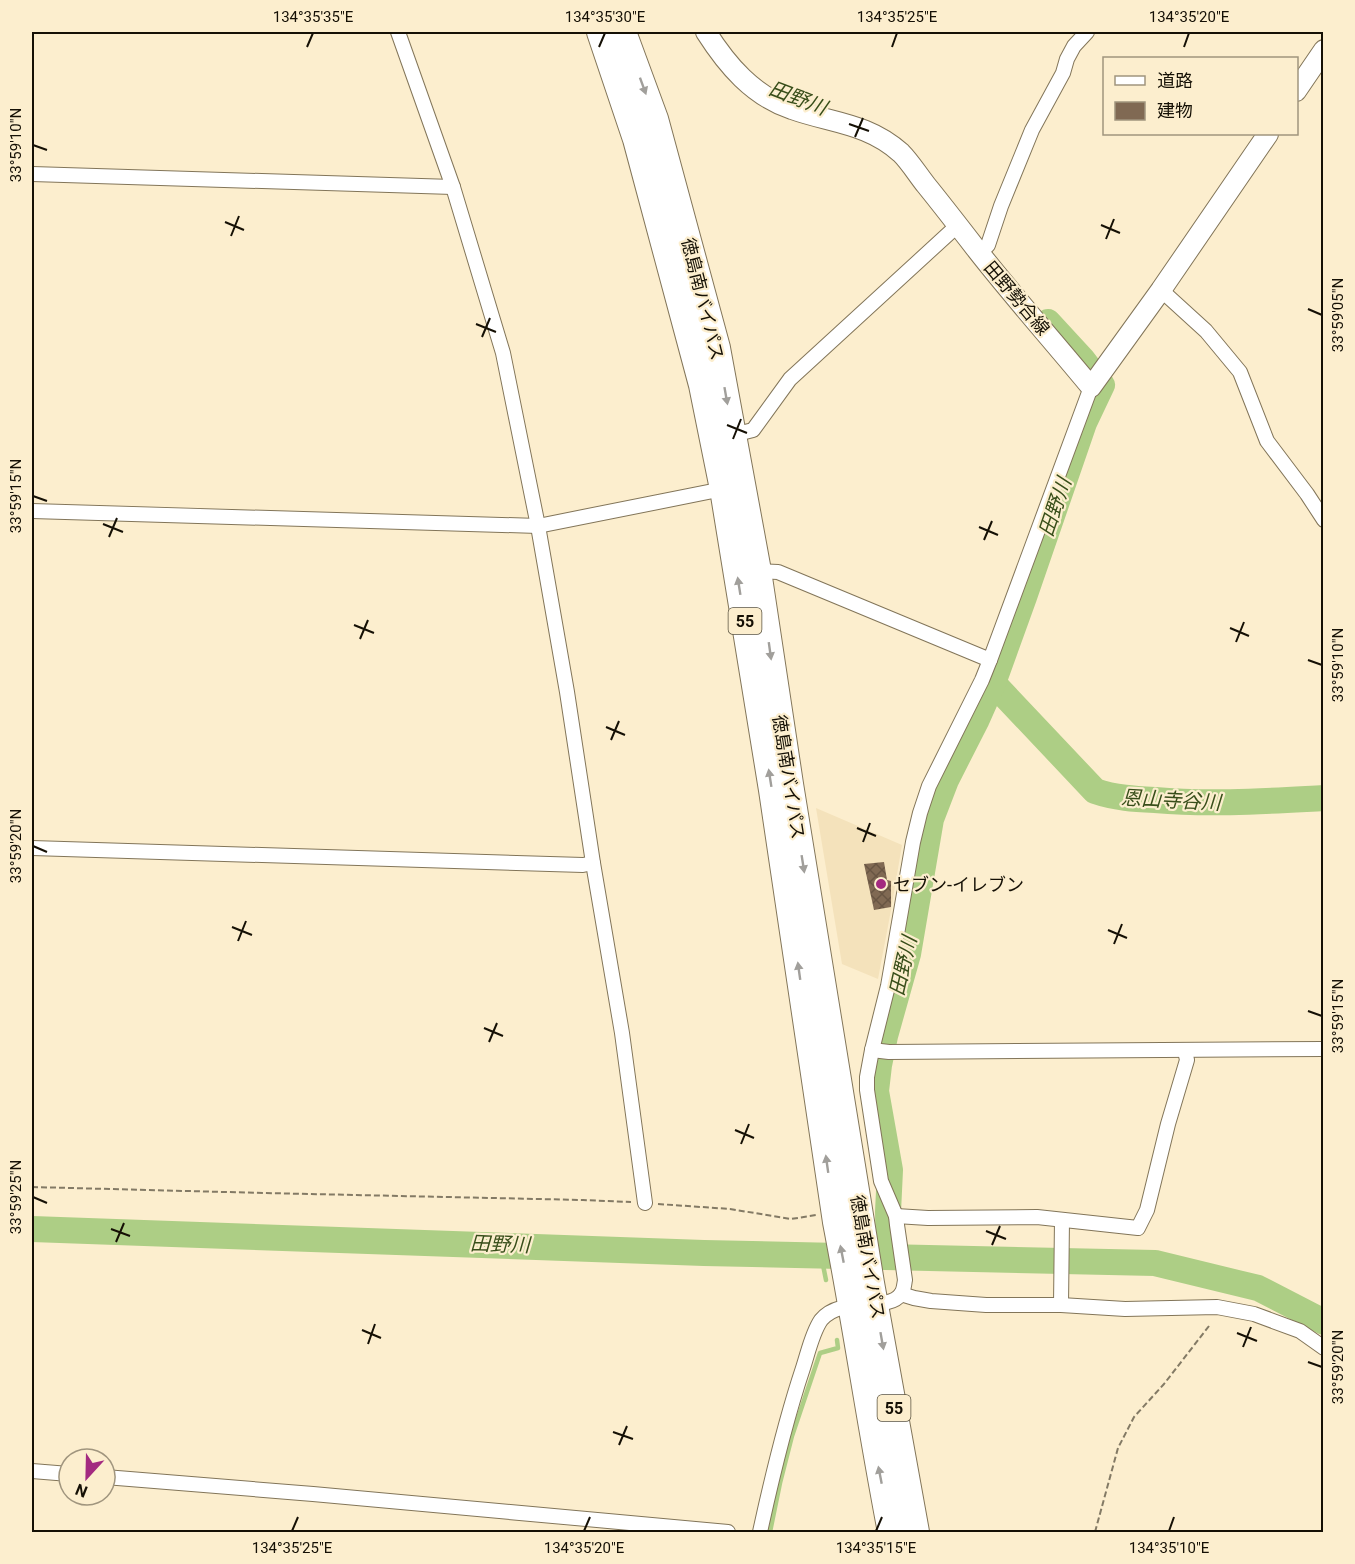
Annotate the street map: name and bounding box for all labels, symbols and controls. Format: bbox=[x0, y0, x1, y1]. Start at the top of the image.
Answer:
text: 134°35'35"E bbox=[273, 8, 354, 26]
text: 134°35'30"E bbox=[565, 8, 646, 26]
text: 134°35'25"E bbox=[857, 8, 938, 26]
text: 134°35'20"E bbox=[1149, 8, 1230, 26]
legend bbox=[1103, 57, 1298, 135]
text: 道路 bbox=[1157, 70, 1193, 91]
water label: 田野川 bbox=[766, 76, 832, 121]
one-way arrow bbox=[639, 78, 649, 96]
text: 建物 bbox=[1157, 100, 1193, 121]
text: 33°59'10"N bbox=[7, 108, 25, 182]
street label: 徳島南バイパス bbox=[678, 236, 728, 362]
street label: 田野勢合線 bbox=[980, 257, 1054, 339]
text: 33°59'05"N bbox=[1329, 278, 1347, 352]
one-way arrow bbox=[722, 387, 731, 406]
text: 33°59'15"N bbox=[7, 459, 25, 533]
water label: 田野川 bbox=[1034, 473, 1077, 539]
one-way arrow bbox=[735, 576, 744, 595]
road number: 55 bbox=[728, 608, 762, 634]
text: 33°59'10"N bbox=[1329, 628, 1347, 702]
one-way arrow bbox=[765, 641, 774, 660]
street label: 徳島南バイパス bbox=[769, 713, 809, 841]
one-way arrow bbox=[765, 769, 774, 788]
water label: 恩山寺谷川 bbox=[1120, 785, 1224, 815]
text: 33°59'20"N bbox=[7, 809, 25, 883]
one-way arrow bbox=[799, 855, 808, 874]
place label: セブン-イレブン bbox=[893, 874, 1024, 895]
marker: セブン-イレブン bbox=[874, 877, 888, 891]
water label: 田野川 bbox=[885, 932, 922, 998]
one-way arrow bbox=[794, 961, 803, 980]
text: 33°59'15"N bbox=[1329, 979, 1347, 1053]
one-way arrow bbox=[823, 1154, 832, 1173]
text: 33°59'25"N bbox=[7, 1160, 25, 1234]
street label: 徳島南バイパス bbox=[847, 1193, 889, 1321]
water label: 田野川 bbox=[470, 1231, 532, 1257]
one-way arrow bbox=[837, 1245, 846, 1264]
text: 33°59'20"N bbox=[1329, 1330, 1347, 1404]
one-way arrow bbox=[878, 1331, 887, 1350]
road number: 55 bbox=[878, 1395, 910, 1421]
north arrow bbox=[57, 1447, 117, 1507]
one-way arrow bbox=[875, 1465, 884, 1484]
text: N bbox=[73, 1480, 90, 1501]
text: 134°35'25"E bbox=[252, 1539, 333, 1557]
text: 134°35'20"E bbox=[544, 1539, 625, 1557]
text: 134°35'15"E bbox=[836, 1539, 917, 1557]
text: 134°35'10"E bbox=[1129, 1539, 1210, 1557]

